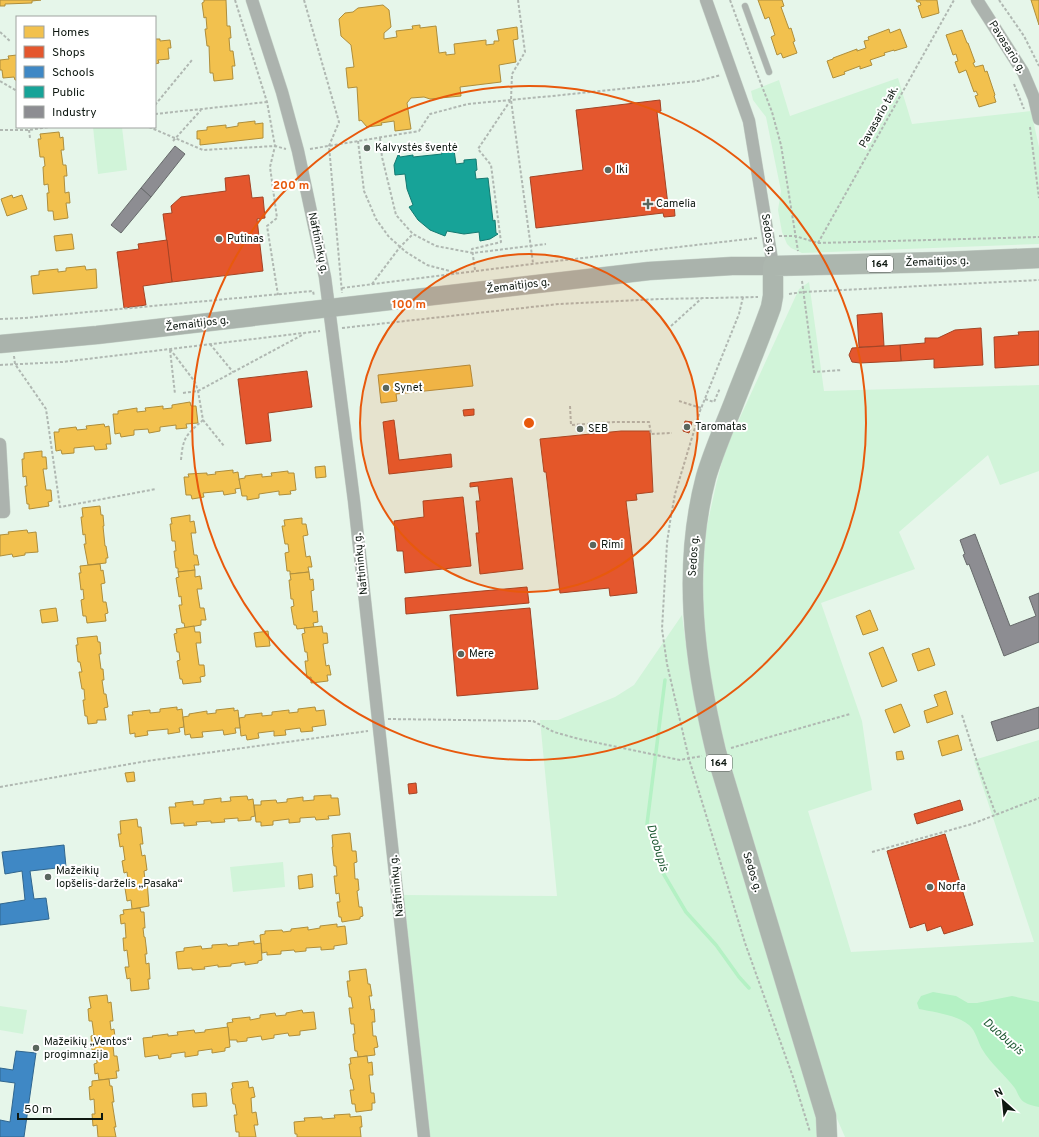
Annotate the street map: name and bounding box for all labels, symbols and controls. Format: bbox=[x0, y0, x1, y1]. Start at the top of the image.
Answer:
legend bbox=[16, 16, 156, 128]
street label: Pavasario g. bbox=[985, 18, 1029, 76]
text: Homes bbox=[52, 25, 89, 41]
text: Shops bbox=[52, 45, 85, 61]
text: Schools bbox=[52, 65, 94, 81]
street label: Pavasario tak. bbox=[856, 84, 902, 150]
text: Public bbox=[52, 85, 85, 101]
text: Industry bbox=[52, 105, 97, 121]
place label: Kalvystės šventė bbox=[375, 141, 458, 155]
marker: Kalvystės šventė bbox=[362, 143, 372, 153]
place label: Iki bbox=[616, 163, 628, 177]
marker: Iki bbox=[603, 165, 613, 175]
text: 200 m bbox=[273, 178, 309, 194]
place label: Camelia bbox=[656, 197, 696, 211]
marker: Camelia bbox=[643, 199, 653, 209]
street label: Naftininkų g. bbox=[305, 211, 331, 275]
street label: Sedos g. bbox=[758, 213, 778, 255]
place label: Putinas bbox=[227, 232, 264, 246]
marker: Putinas bbox=[214, 234, 224, 244]
street label: Žemaitijos g. bbox=[905, 253, 969, 270]
road number: 164 bbox=[867, 256, 893, 272]
street label: Žemaitijos g. bbox=[486, 274, 550, 297]
text: 100 m bbox=[392, 297, 426, 313]
street label: Žemaitijos g. bbox=[165, 312, 229, 335]
place label: Synet bbox=[394, 381, 423, 395]
marker: Synet bbox=[381, 383, 391, 393]
centre of rings bbox=[522, 416, 536, 430]
place label: Taromatas bbox=[695, 420, 747, 434]
place label: SEB bbox=[588, 422, 608, 436]
marker: Taromatas bbox=[682, 422, 692, 432]
marker: SEB bbox=[575, 424, 585, 434]
street label: Naftininkų g. bbox=[351, 532, 371, 596]
street label: Sedos g. bbox=[686, 535, 702, 577]
place label: Rimi bbox=[601, 538, 623, 552]
marker: Rimi bbox=[588, 540, 598, 550]
place label: Mere bbox=[469, 647, 494, 661]
marker: Mere bbox=[456, 649, 466, 659]
road number: 164 bbox=[706, 755, 732, 771]
water label: Duobupis bbox=[642, 822, 672, 874]
street label: Sedos g. bbox=[739, 850, 765, 894]
street label: Naftininkų g. bbox=[387, 854, 407, 918]
place label: Mažeikių lopšelis-darželis „Pasaka“ bbox=[56, 864, 183, 891]
marker: Mažeikių lopšelis-darželis „Pasaka“ bbox=[43, 872, 53, 882]
place label: Norfa bbox=[938, 880, 966, 894]
marker: Norfa bbox=[925, 882, 935, 892]
water label: Duobupis bbox=[979, 1015, 1027, 1059]
place label: Mažeikių „Ventos“ progimnazija bbox=[44, 1035, 132, 1062]
marker: Mažeikių „Ventos“ progimnazija bbox=[31, 1043, 41, 1053]
north arrow bbox=[983, 1081, 1023, 1121]
text: N bbox=[992, 1085, 1006, 1101]
scale bar bbox=[18, 1095, 102, 1121]
text: 50 m bbox=[24, 1102, 52, 1118]

